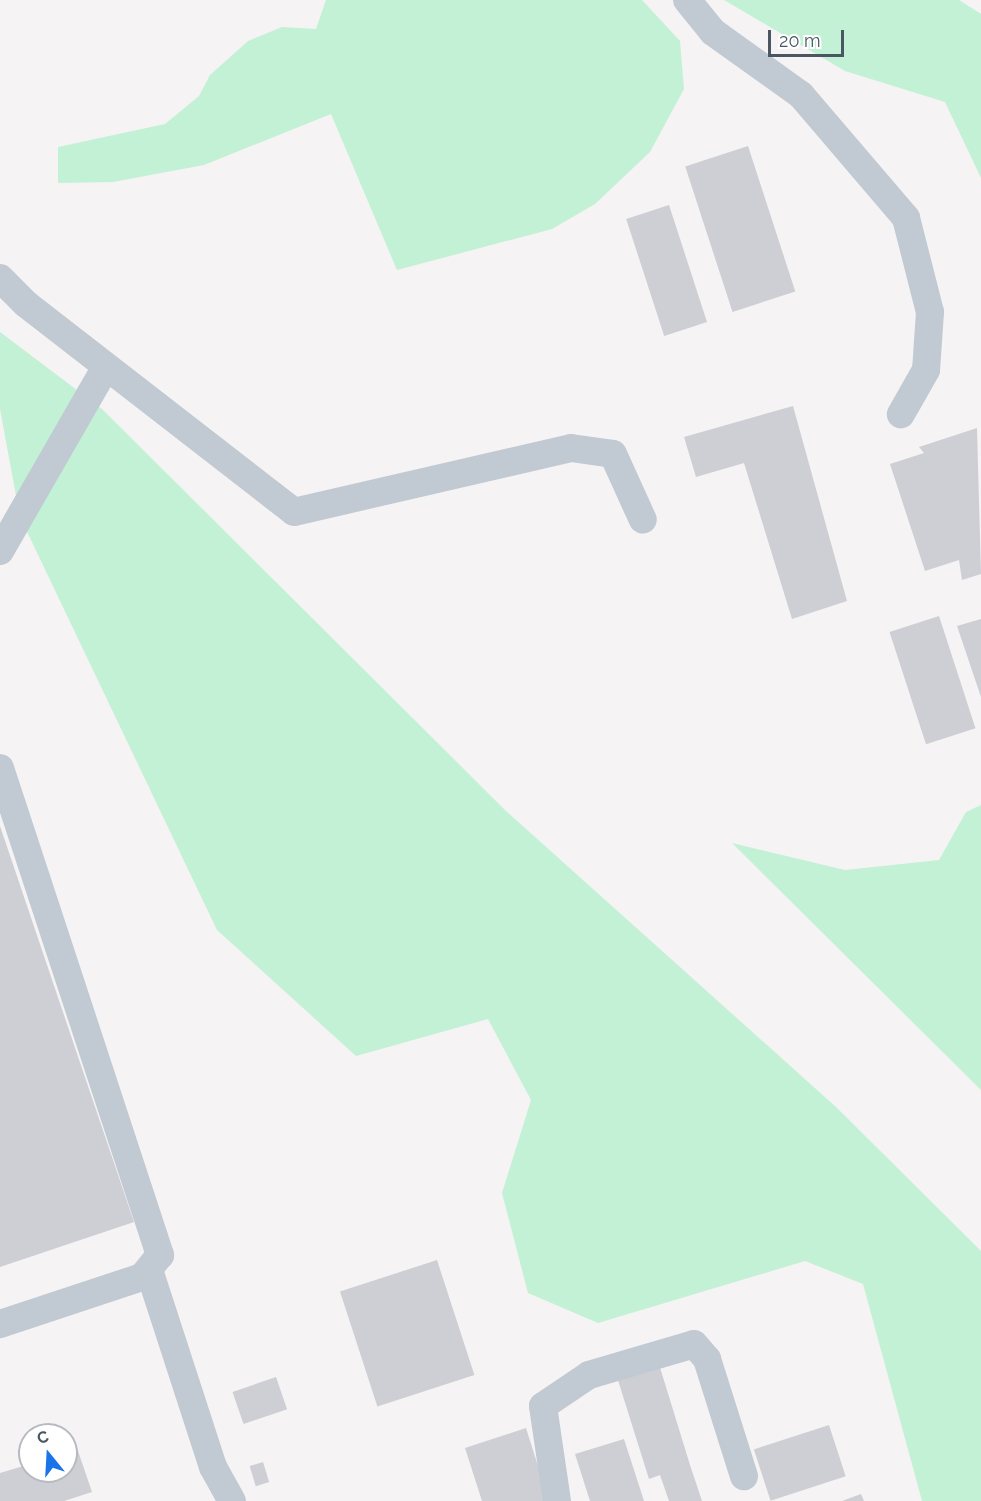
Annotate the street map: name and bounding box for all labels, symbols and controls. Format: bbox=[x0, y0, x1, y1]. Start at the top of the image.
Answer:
scale bar bbox=[771, 18, 848, 56]
text: 20 m bbox=[779, 30, 821, 51]
north arrow bbox=[18, 1423, 78, 1483]
text: С bbox=[35, 1427, 51, 1448]

